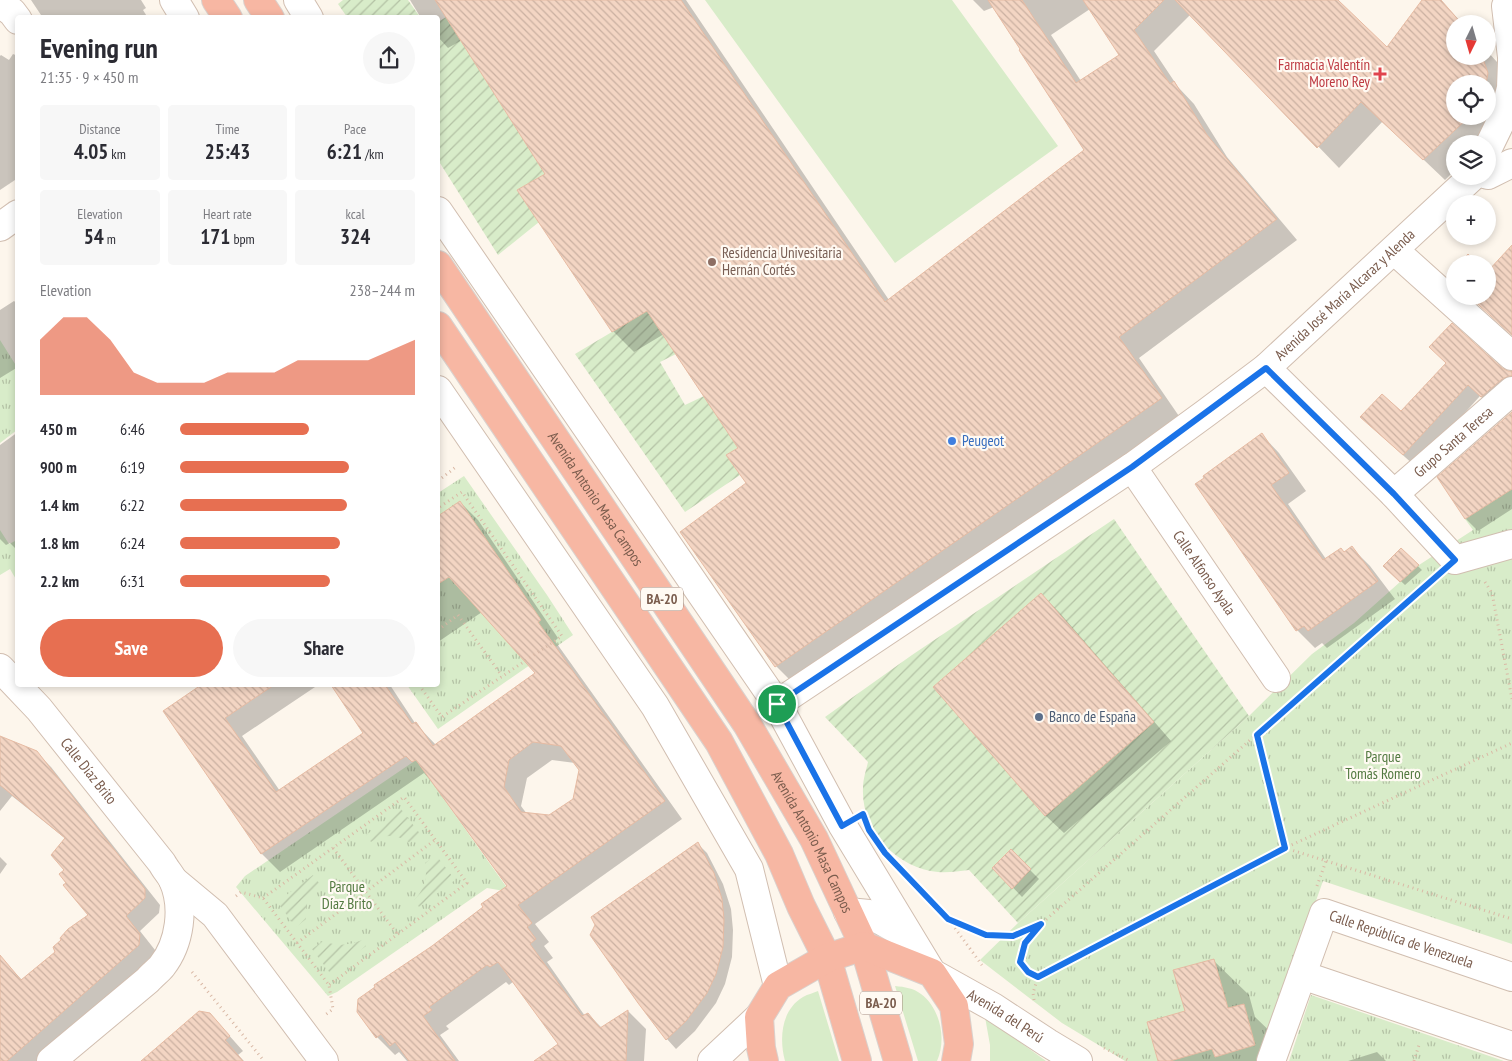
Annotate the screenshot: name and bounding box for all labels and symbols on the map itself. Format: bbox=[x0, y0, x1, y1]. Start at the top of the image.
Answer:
north arrow bbox=[1446, 15, 1496, 65]
place label: Farmacia Valentín Moreno Rey bbox=[1278, 55, 1370, 91]
marker: Farmacia Valentín Moreno Rey bbox=[1374, 68, 1386, 80]
street label: Avenida José María Alcaraz y Alenda bbox=[1270, 225, 1419, 364]
place label: Residencia Univesitaria Hernán Cortés bbox=[722, 243, 842, 279]
marker: Residencia Univesitaria Hernán Cortés bbox=[706, 256, 718, 268]
street label: Grupo Santa Teresa bbox=[1410, 402, 1497, 481]
street label: Avenida Antonio Masa Campos bbox=[544, 428, 648, 569]
place label: Peugeot bbox=[962, 431, 1004, 450]
marker: Peugeot bbox=[946, 435, 958, 447]
street label: Calle Alfonso Ayala bbox=[1169, 526, 1240, 618]
road number: BA-20 bbox=[641, 588, 683, 610]
pin bbox=[756, 683, 798, 725]
place label: Banco de España bbox=[1049, 707, 1136, 726]
marker: Banco de España bbox=[1033, 711, 1045, 723]
street label: Calle Díaz Brito bbox=[57, 734, 121, 808]
park label: Parque Tomás Romero bbox=[1345, 747, 1421, 783]
street label: Avenida Antonio Masa Campos bbox=[767, 767, 857, 916]
park label: Parque Díaz Brito bbox=[322, 877, 372, 913]
street label: Calle República de Venezuela bbox=[1327, 906, 1476, 972]
street label: Avenida del Perú bbox=[964, 985, 1048, 1047]
road number: BA-20 bbox=[860, 991, 902, 1014]

